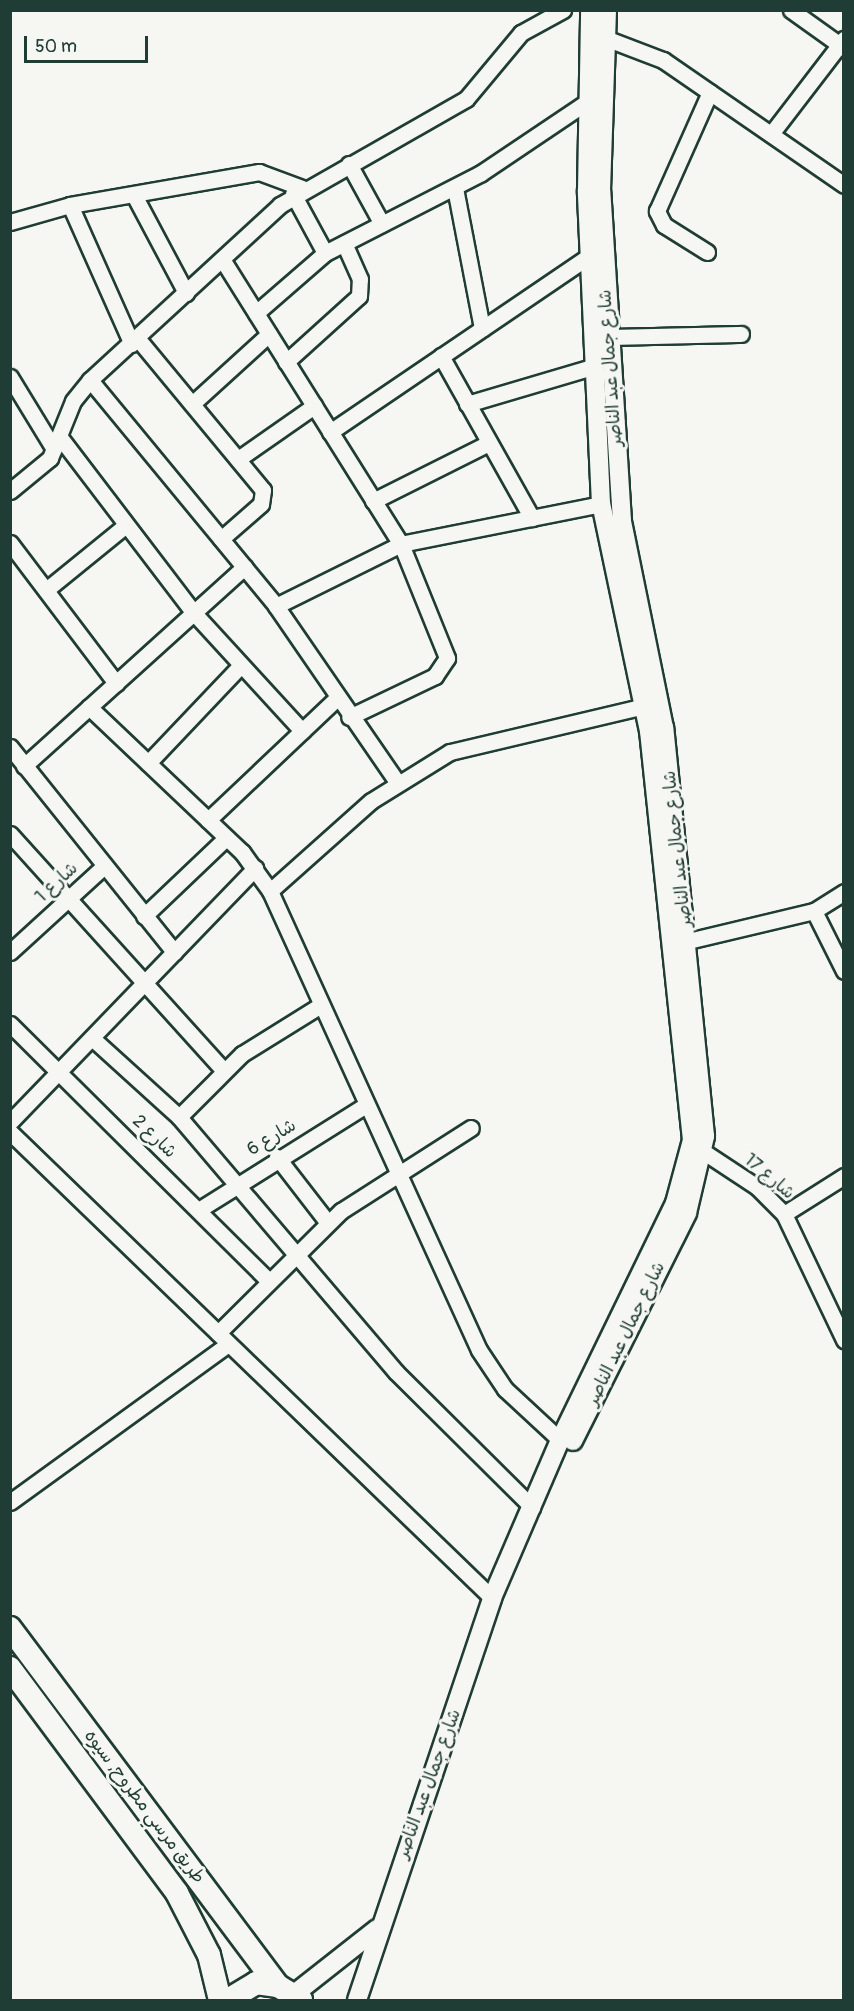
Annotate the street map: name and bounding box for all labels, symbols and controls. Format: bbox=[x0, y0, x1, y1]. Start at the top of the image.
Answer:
scale bar bbox=[27, 24, 152, 62]
text: 50 m bbox=[35, 35, 77, 58]
street label: شارع جمال عبد الناصر bbox=[595, 289, 627, 447]
street label: شارع جمال عبد الناصر bbox=[659, 770, 697, 928]
street label: شارع 1 bbox=[31, 858, 83, 908]
street label: شارع 2 bbox=[127, 1111, 181, 1163]
street label: شارع 6 bbox=[244, 1115, 300, 1161]
street label: شارع 17 bbox=[739, 1150, 799, 1204]
street label: شارع جمال عبد الناصر bbox=[582, 1259, 670, 1409]
street label: شارع جمال عبد الناصر bbox=[392, 1706, 466, 1862]
street label: طريق مرسي مطروح, سيوه bbox=[79, 1726, 209, 1888]

